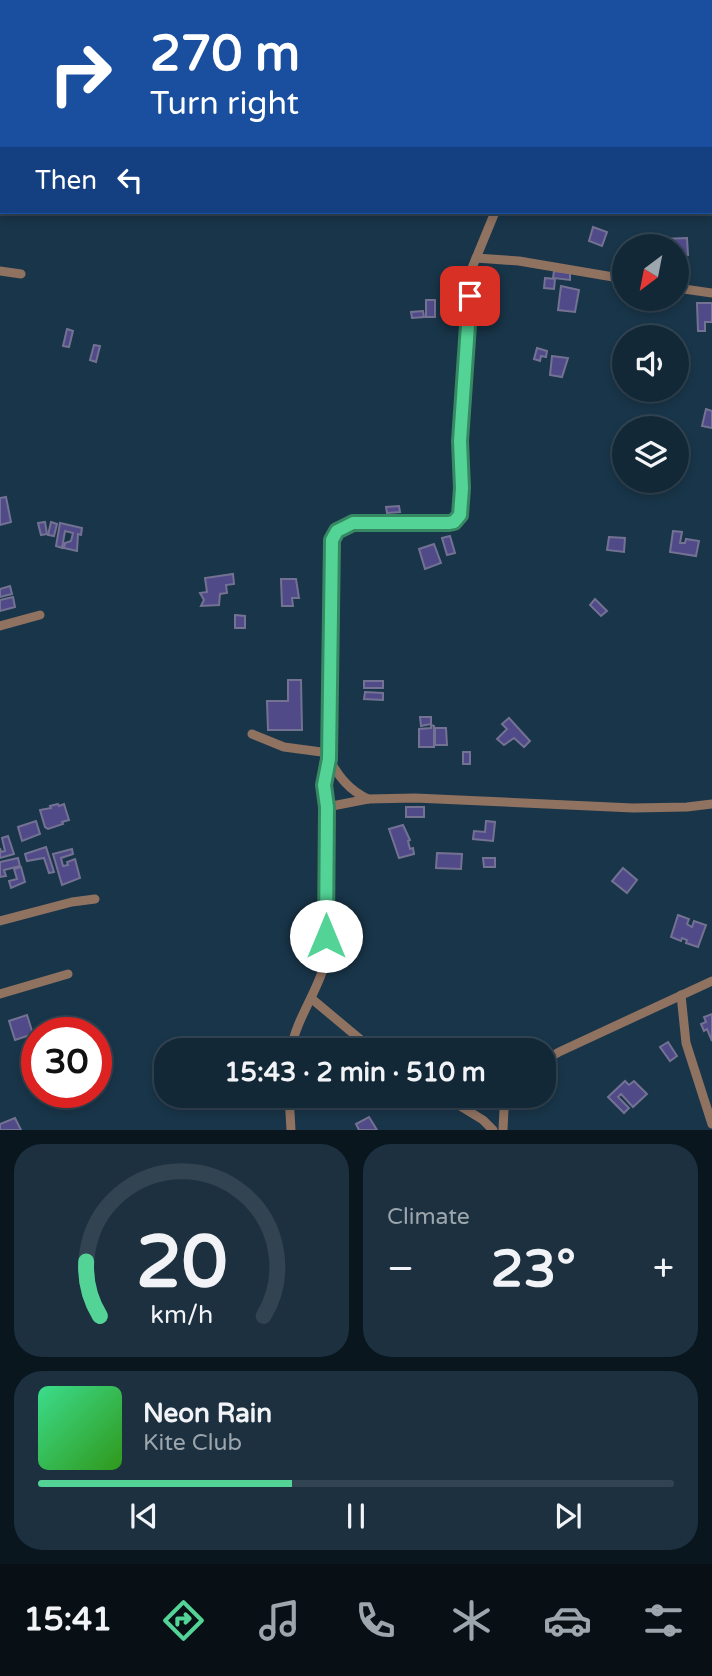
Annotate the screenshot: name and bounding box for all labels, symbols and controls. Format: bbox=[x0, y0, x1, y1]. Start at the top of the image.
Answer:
text: 270 m bbox=[150, 25, 300, 84]
icon: right bbox=[35, 28, 126, 119]
text: Turn right bbox=[150, 85, 299, 123]
icon: left bbox=[111, 161, 149, 199]
text: Then bbox=[35, 165, 97, 196]
north arrow bbox=[612, 234, 690, 312]
map controls bbox=[612, 234, 689, 493]
pin bbox=[440, 266, 500, 326]
icon: arrive bbox=[451, 277, 489, 315]
button: sound bbox=[612, 325, 689, 402]
button: layers bbox=[612, 416, 689, 493]
position arrow bbox=[289, 899, 363, 973]
speed limit sign: 30 bbox=[21, 1017, 112, 1108]
text: 15:43 · 2 min · 510 m bbox=[224, 1057, 486, 1088]
text: Climate bbox=[387, 1203, 470, 1231]
text: 20 bbox=[136, 1220, 227, 1308]
text: 23° bbox=[491, 1238, 576, 1301]
text: − bbox=[387, 1246, 414, 1292]
text: + bbox=[653, 1246, 674, 1292]
text: km/h bbox=[150, 1300, 213, 1330]
text: Neon Rain bbox=[143, 1398, 272, 1429]
text: Kite Club bbox=[143, 1429, 242, 1457]
icon: previous bbox=[125, 1497, 163, 1535]
icon: pause bbox=[337, 1497, 375, 1535]
icon: next bbox=[549, 1497, 587, 1535]
icon: directions bbox=[159, 1596, 208, 1645]
icon: music bbox=[255, 1596, 304, 1645]
icon: phone bbox=[351, 1596, 400, 1645]
icon: climate bbox=[447, 1596, 496, 1645]
icon: car bbox=[543, 1596, 592, 1645]
icon: filters bbox=[639, 1596, 688, 1645]
text: 15:41 bbox=[24, 1601, 112, 1639]

